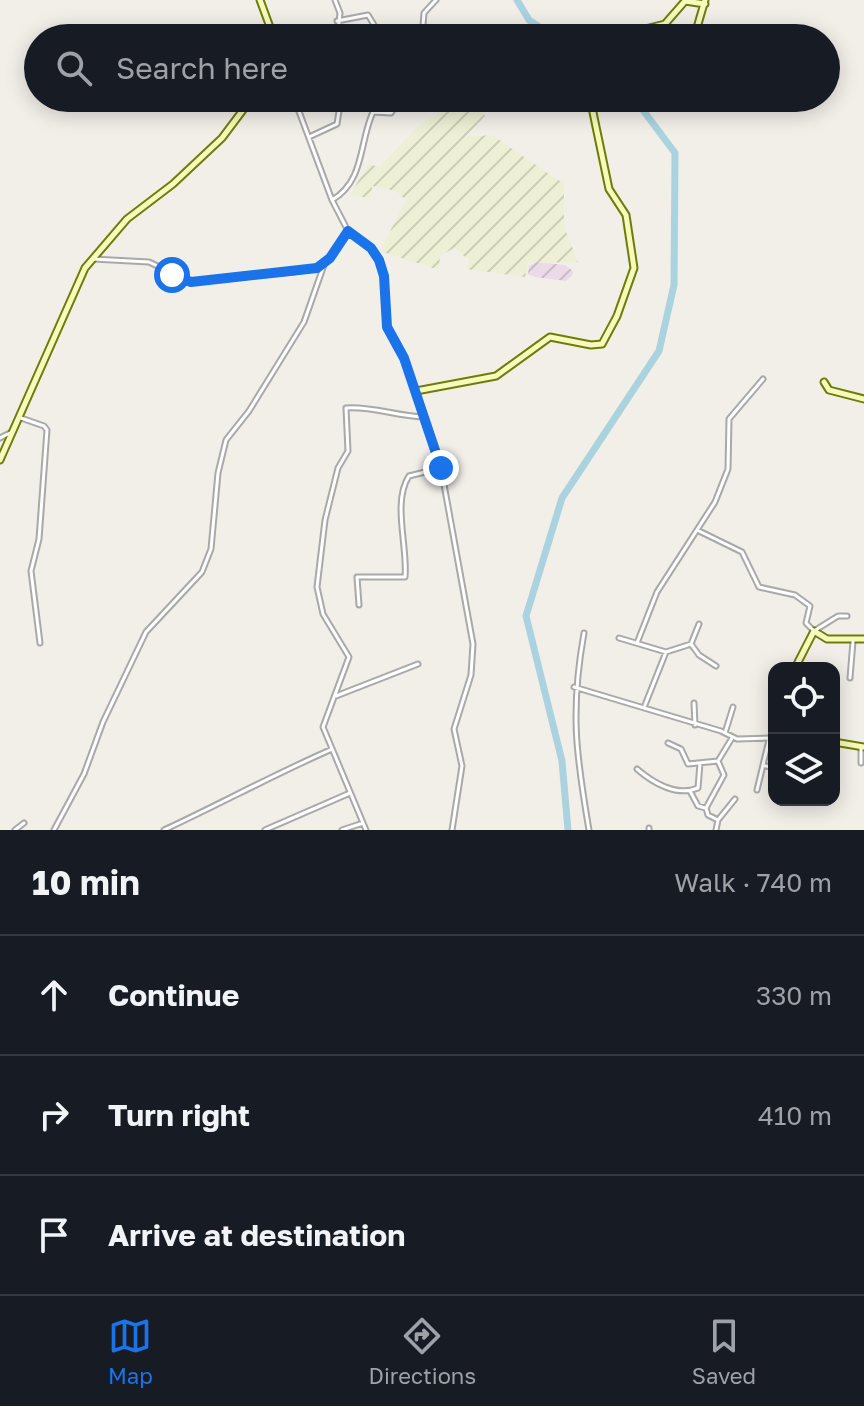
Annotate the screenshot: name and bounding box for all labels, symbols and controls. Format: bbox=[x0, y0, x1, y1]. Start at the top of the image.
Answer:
search box bbox=[24, 24, 840, 112]
icon: search bbox=[52, 46, 96, 90]
text: Search here bbox=[116, 50, 288, 86]
route start bbox=[154, 257, 190, 293]
route end bbox=[423, 450, 459, 486]
map controls bbox=[768, 662, 840, 806]
button: locate bbox=[768, 662, 840, 734]
button: layers bbox=[768, 734, 840, 806]
text: 10 min bbox=[32, 862, 140, 902]
text: Walk · 740 m bbox=[674, 867, 832, 898]
icon: ahead bbox=[32, 973, 76, 1017]
text: Continue bbox=[108, 977, 239, 1013]
text: 330 m bbox=[756, 980, 832, 1011]
icon: right bbox=[32, 1093, 76, 1137]
text: Turn right bbox=[108, 1097, 250, 1133]
text: 410 m bbox=[758, 1100, 832, 1131]
icon: arrive bbox=[32, 1213, 76, 1257]
text: Arrive at destination bbox=[108, 1217, 405, 1253]
tab: Map bbox=[108, 1314, 153, 1389]
tab: Directions bbox=[369, 1314, 476, 1389]
tab: Saved bbox=[692, 1314, 756, 1389]

